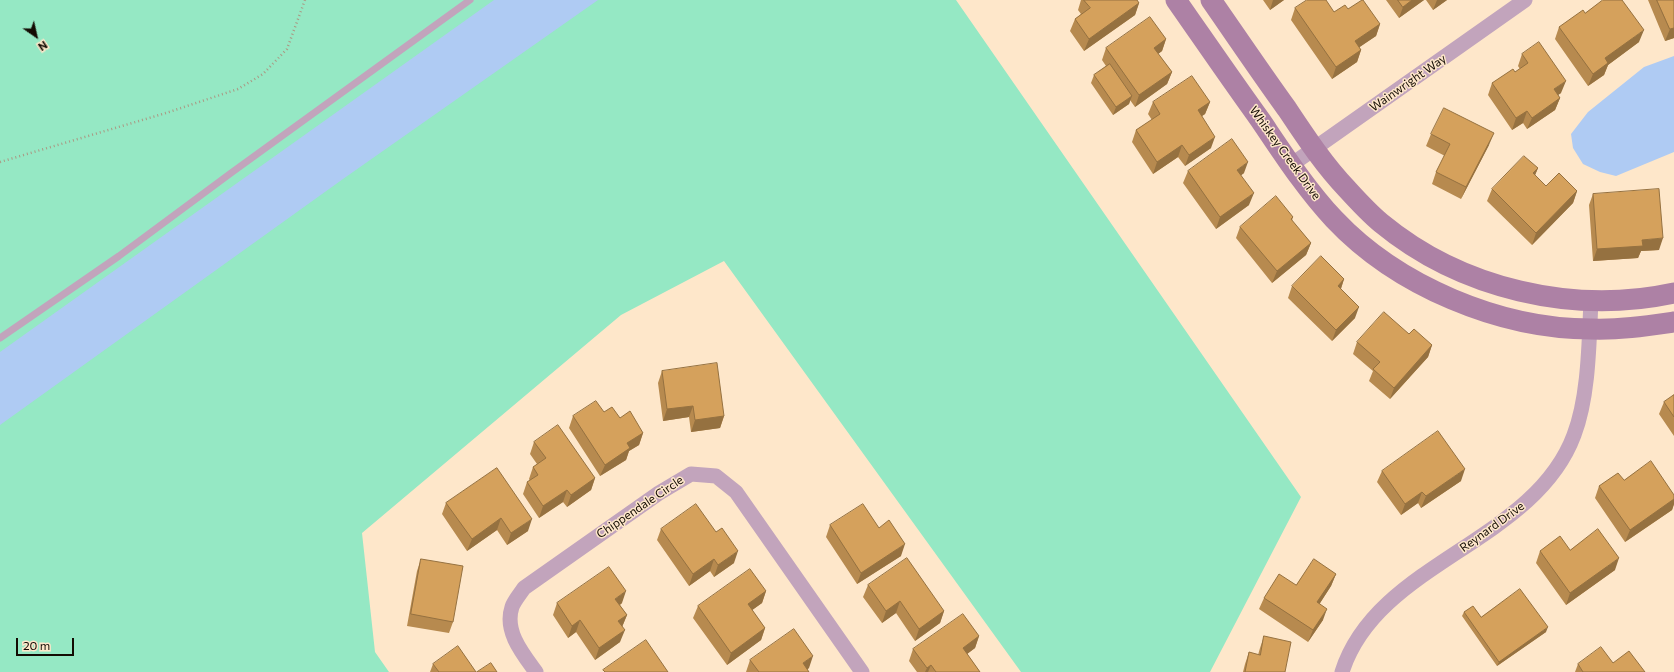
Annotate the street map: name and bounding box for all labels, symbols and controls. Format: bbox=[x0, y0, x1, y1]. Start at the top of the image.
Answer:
north arrow bbox=[16, 16, 56, 56]
text: N bbox=[36, 39, 50, 54]
street label: Wainwright Way bbox=[1367, 51, 1449, 115]
street label: Whiskey Creek Drive bbox=[1246, 104, 1324, 202]
street label: Chippendale Circle bbox=[594, 473, 686, 541]
street label: Reynard Drive bbox=[1457, 499, 1527, 555]
scale bar bbox=[18, 630, 76, 656]
text: 20 m bbox=[23, 638, 50, 652]

